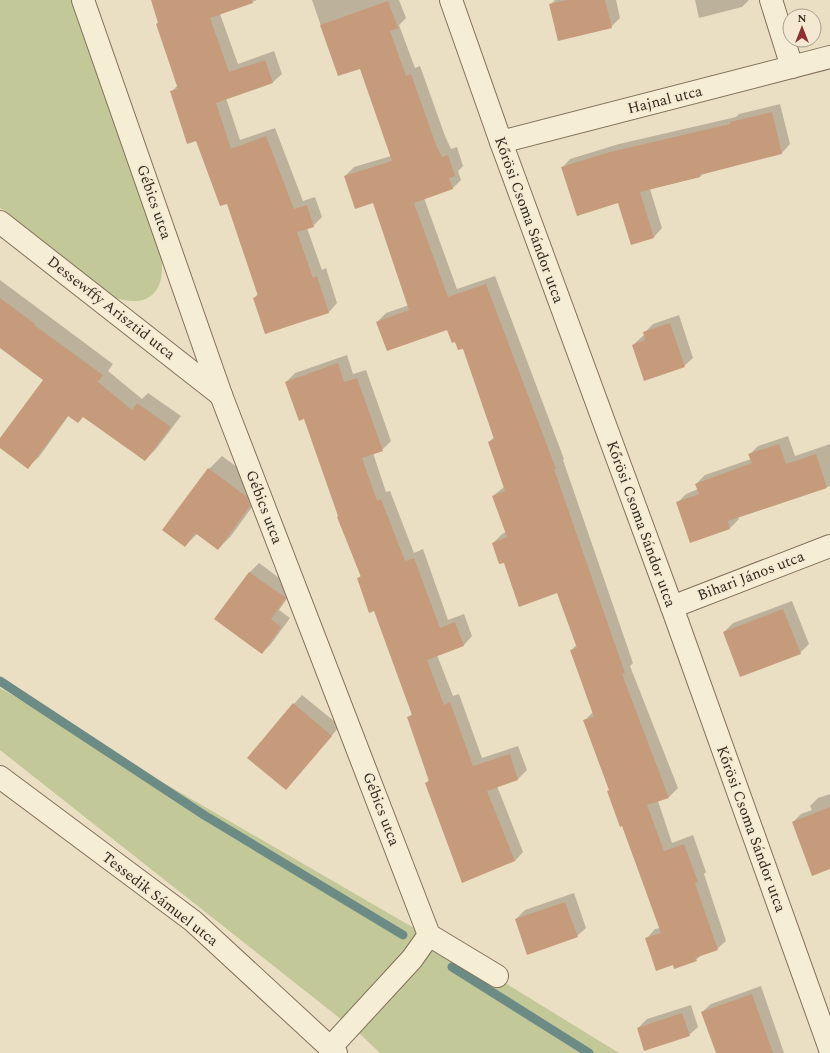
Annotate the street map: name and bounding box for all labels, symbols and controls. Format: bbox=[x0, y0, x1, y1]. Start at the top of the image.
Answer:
north arrow bbox=[782, 8, 822, 48]
text: N bbox=[798, 10, 807, 27]
street label: Hajnal utca bbox=[625, 79, 706, 120]
street label: Kőrösi Csoma Sándor utca bbox=[488, 134, 570, 307]
street label: Gébics utca bbox=[131, 162, 178, 243]
street label: Dessewffy Arisztid utca bbox=[42, 251, 181, 366]
street label: Kőrösi Csoma Sándor utca bbox=[600, 438, 682, 611]
street label: Gébics utca bbox=[239, 467, 289, 548]
street label: Bihari János utca bbox=[694, 545, 808, 607]
street label: Kőrösi Csoma Sándor utca bbox=[710, 743, 792, 916]
street label: Gébics utca bbox=[356, 769, 406, 850]
street label: Tessedik Sámuel utca bbox=[97, 846, 224, 952]

